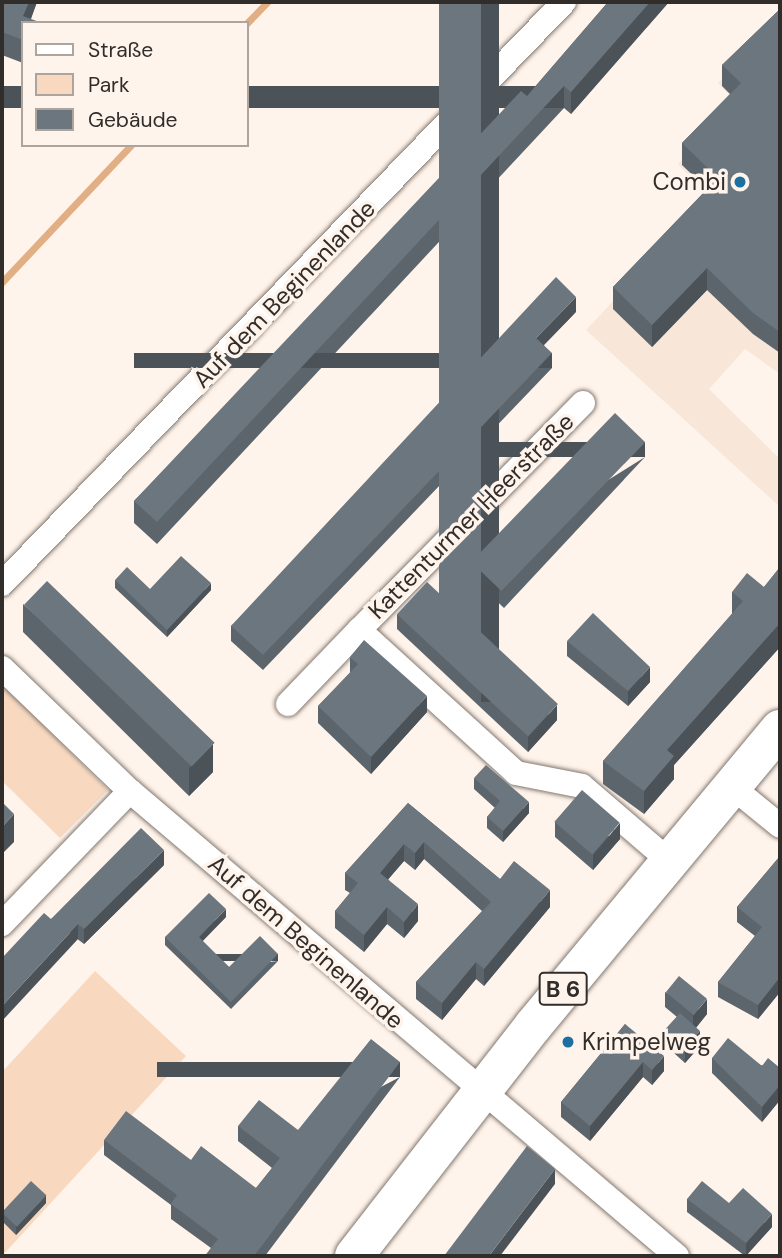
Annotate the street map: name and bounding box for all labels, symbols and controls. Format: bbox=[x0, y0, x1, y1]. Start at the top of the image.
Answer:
legend bbox=[21, 21, 248, 147]
text: Straße bbox=[88, 36, 153, 64]
text: Park bbox=[88, 71, 129, 99]
text: Gebäude bbox=[88, 106, 178, 134]
place label: Combi bbox=[652, 168, 726, 196]
marker: Combi bbox=[732, 174, 748, 190]
street label: Auf dem Beginenlande bbox=[187, 194, 381, 394]
street label: Kattenturmer Heerstraße bbox=[362, 407, 580, 625]
street label: Auf dem Beginenlande bbox=[202, 849, 410, 1035]
road number: B 6 bbox=[538, 970, 588, 1008]
place label: Krimpelweg bbox=[582, 1028, 711, 1056]
marker: Krimpelweg bbox=[560, 1034, 576, 1050]

